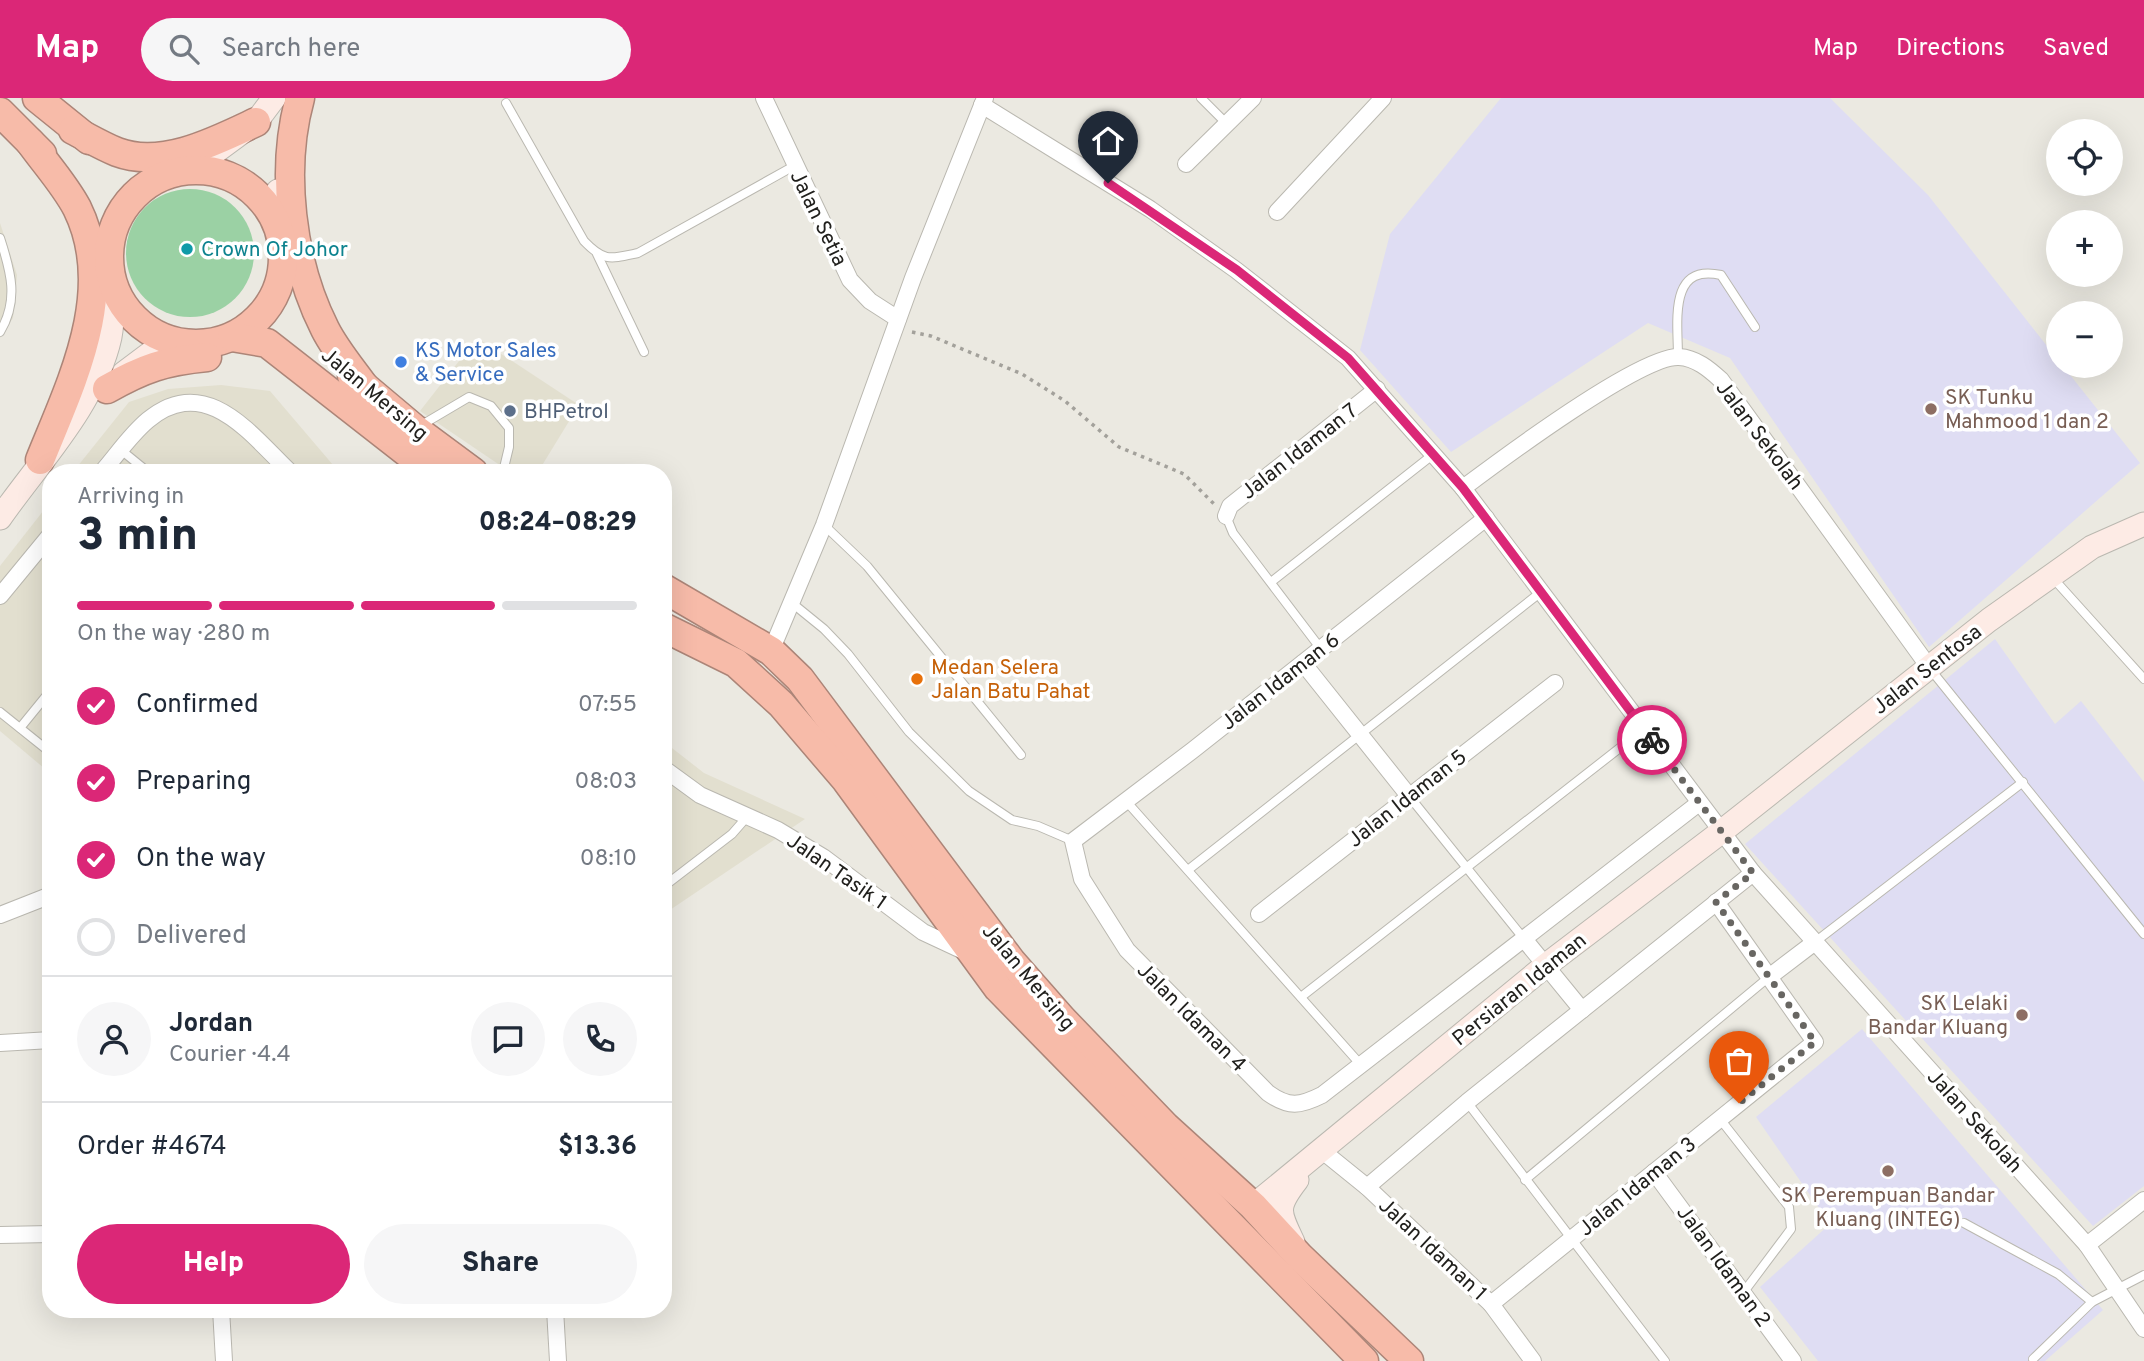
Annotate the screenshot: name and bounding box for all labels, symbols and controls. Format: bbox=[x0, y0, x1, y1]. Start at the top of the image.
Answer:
search box bbox=[141, 18, 631, 81]
text: Map bbox=[35, 28, 99, 70]
icon: search bbox=[165, 30, 203, 68]
text: Search here bbox=[221, 33, 360, 66]
text: Map bbox=[1813, 34, 1858, 64]
text: Directions bbox=[1896, 34, 2005, 64]
text: Saved bbox=[2043, 34, 2109, 64]
pin bbox=[1078, 111, 1138, 183]
map controls bbox=[2046, 119, 2123, 378]
button: locate bbox=[2046, 119, 2123, 196]
icon: home bbox=[1089, 122, 1127, 160]
street label: Jalan Setia bbox=[783, 166, 852, 271]
button: + bbox=[2046, 210, 2123, 287]
place label: Crown Of Johor bbox=[201, 237, 348, 264]
marker: Crown Of Johor bbox=[179, 241, 195, 257]
button: − bbox=[2046, 301, 2123, 378]
place label: KS Motor Sales & Service bbox=[415, 338, 557, 389]
street label: Jalan Mersing bbox=[315, 342, 433, 448]
marker: KS Motor Sales & Service bbox=[393, 354, 409, 370]
street label: Jalan Sekolah bbox=[1709, 376, 1809, 496]
place label: SK Tunku Mahmood 1 dan 2 bbox=[1945, 385, 2109, 436]
street label: Jalan Idaman 7 bbox=[1236, 398, 1364, 506]
place label: BHPetrol bbox=[524, 399, 609, 426]
marker: SK Tunku Mahmood 1 dan 2 bbox=[1923, 401, 1939, 417]
marker: BHPetrol bbox=[502, 403, 518, 419]
text: Arriving in bbox=[77, 483, 184, 512]
text: 08:24–08:29 bbox=[479, 507, 637, 540]
text: 3 min bbox=[77, 508, 198, 567]
street label: Jalan Sentosa bbox=[1868, 619, 1988, 721]
text: On the way · 280 m bbox=[77, 620, 270, 649]
street label: Jalan Idaman 6 bbox=[1216, 627, 1346, 737]
place label: Medan Selera Jalan Batu Pahat bbox=[931, 655, 1090, 706]
marker: Medan Selera Jalan Batu Pahat bbox=[909, 671, 925, 687]
icon: check bbox=[77, 687, 115, 725]
text: Confirmed bbox=[136, 689, 259, 722]
text: 07:55 bbox=[578, 691, 637, 720]
courier bbox=[1617, 705, 1687, 775]
icon: bike bbox=[1633, 721, 1671, 759]
street label: Jalan Idaman 5 bbox=[1343, 744, 1473, 854]
icon: check bbox=[77, 764, 115, 802]
text: Preparing bbox=[136, 766, 251, 799]
text: 08:03 bbox=[574, 768, 637, 797]
street label: Jalan Tasik 1 bbox=[781, 828, 892, 917]
icon: check bbox=[77, 841, 115, 879]
text: On the way bbox=[136, 843, 266, 876]
text: 08:10 bbox=[580, 845, 637, 874]
street label: Jalan Mersing bbox=[975, 919, 1081, 1037]
text: Delivered bbox=[136, 920, 247, 953]
street label: Persiaran Idaman bbox=[1447, 928, 1593, 1053]
street label: Jalan Idaman 4 bbox=[1130, 958, 1251, 1079]
place label: SK Lelaki Bandar Kluang bbox=[1868, 991, 2008, 1042]
button: person bbox=[77, 1002, 151, 1076]
button: chat bbox=[471, 1002, 545, 1076]
button: phone bbox=[563, 1002, 637, 1076]
marker: SK Lelaki Bandar Kluang bbox=[2014, 1007, 2030, 1023]
text: Jordan bbox=[169, 1008, 253, 1041]
pin bbox=[1709, 1031, 1769, 1103]
text: Courier · 4.4 bbox=[169, 1041, 291, 1070]
icon: bag bbox=[1720, 1042, 1758, 1080]
street label: Jalan Sekolah bbox=[1920, 1065, 2027, 1179]
text: Order #4674 bbox=[77, 1131, 227, 1164]
text: $13.36 bbox=[558, 1131, 637, 1164]
street label: Jalan Idaman 3 bbox=[1574, 1131, 1702, 1243]
marker: SK Perempuan Bandar Kluang (INTEG) bbox=[1880, 1163, 1896, 1179]
place label: SK Perempuan Bandar Kluang (INTEG) bbox=[1781, 1183, 1995, 1234]
street label: Jalan Idaman 1 bbox=[1372, 1193, 1492, 1307]
street label: Jalan Idaman 2 bbox=[1670, 1201, 1776, 1333]
button: Help bbox=[77, 1224, 350, 1304]
button: Share bbox=[364, 1224, 637, 1304]

